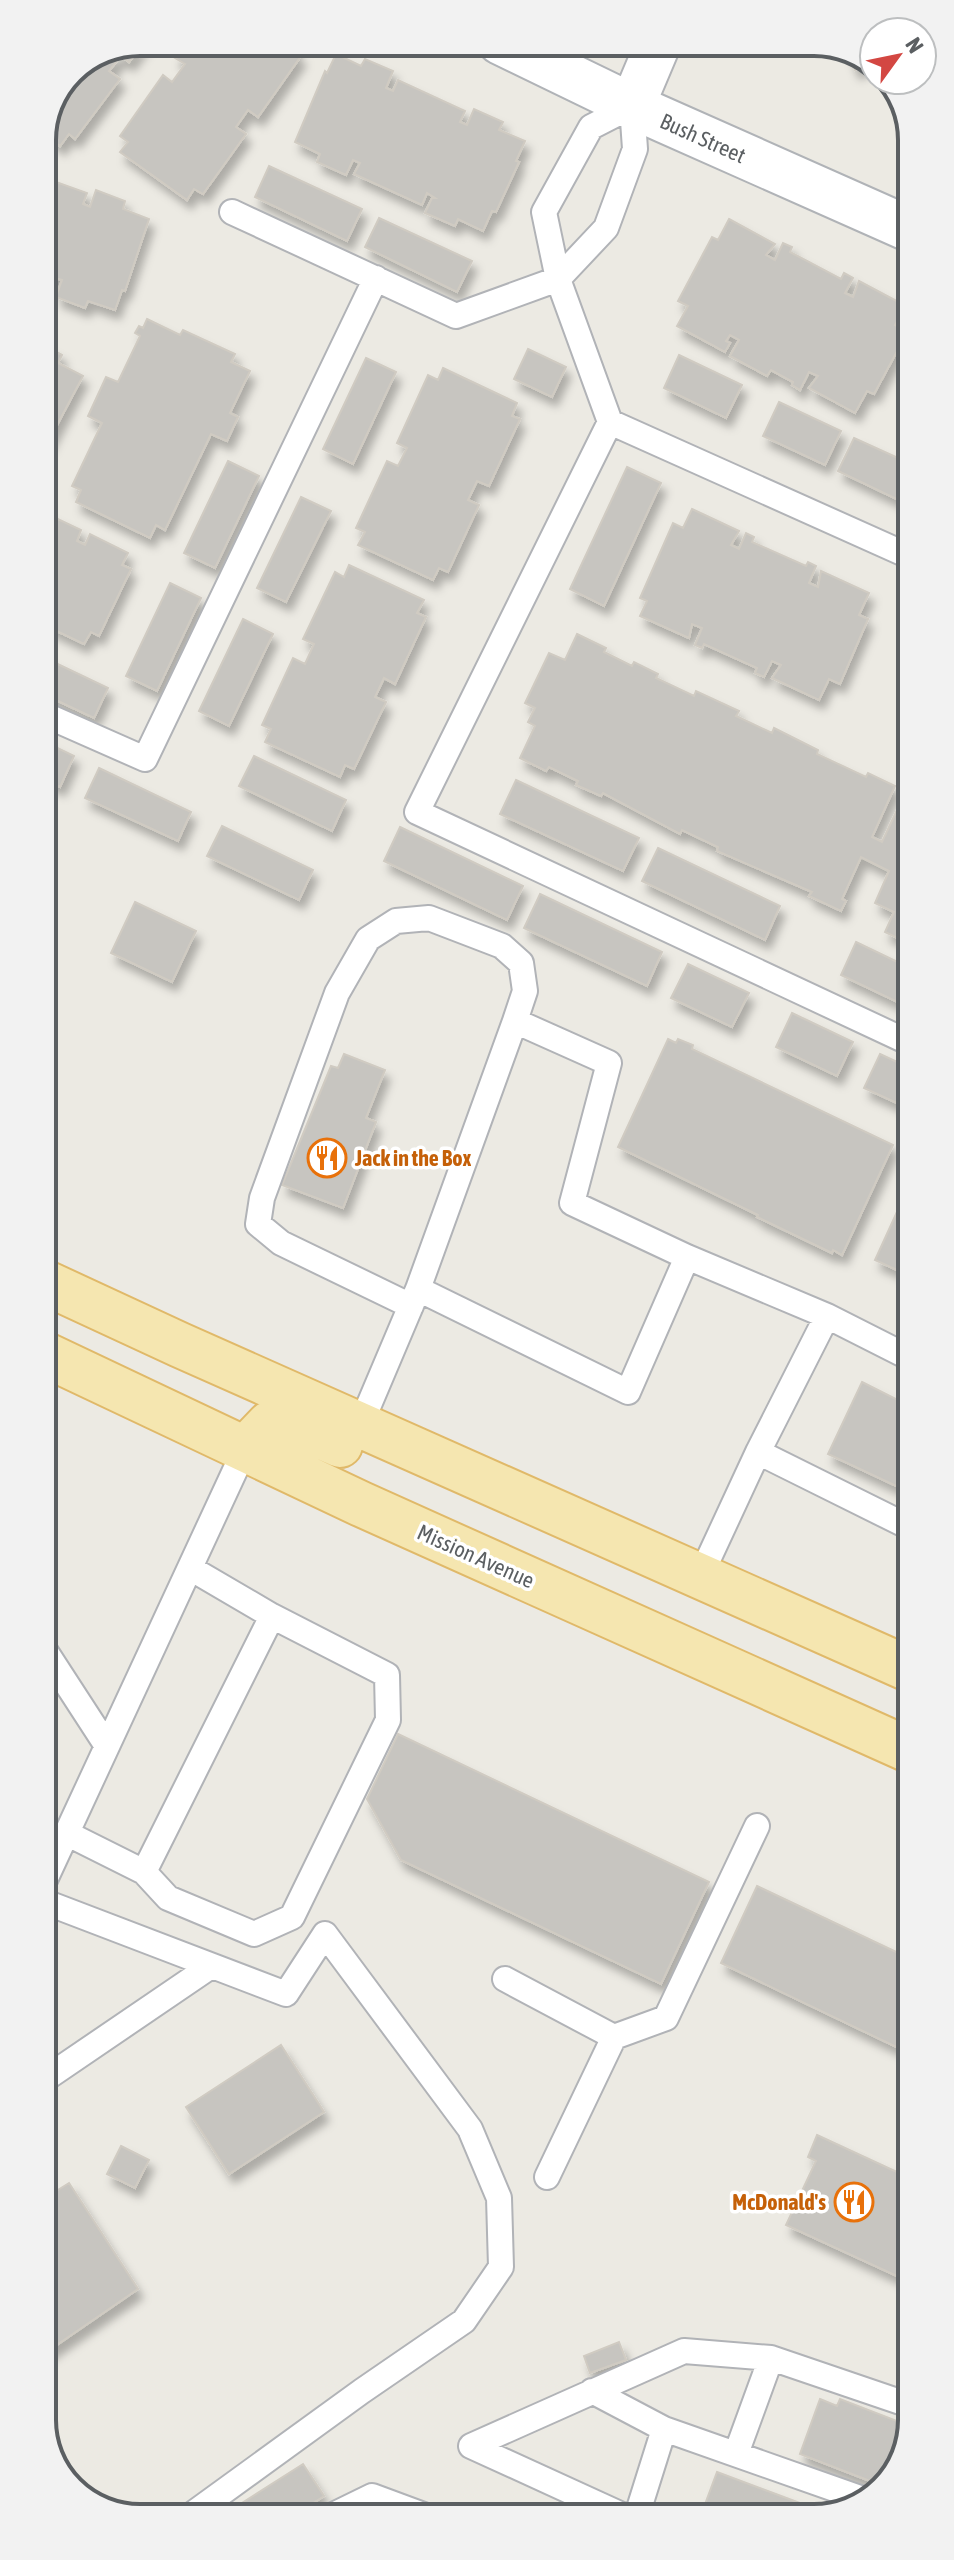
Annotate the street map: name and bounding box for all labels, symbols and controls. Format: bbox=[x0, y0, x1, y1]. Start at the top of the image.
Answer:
north arrow bbox=[858, 16, 938, 96]
text: N bbox=[900, 33, 929, 58]
street label: Bush Street bbox=[656, 108, 750, 168]
restaurant icon: Jack in the Box bbox=[306, 1137, 348, 1179]
place label: Jack in the Box bbox=[354, 1145, 471, 1171]
street label: Mission Avenue bbox=[413, 1519, 539, 1593]
restaurant icon: McDonald's bbox=[833, 2181, 875, 2223]
place label: McDonald's bbox=[732, 2189, 826, 2215]

